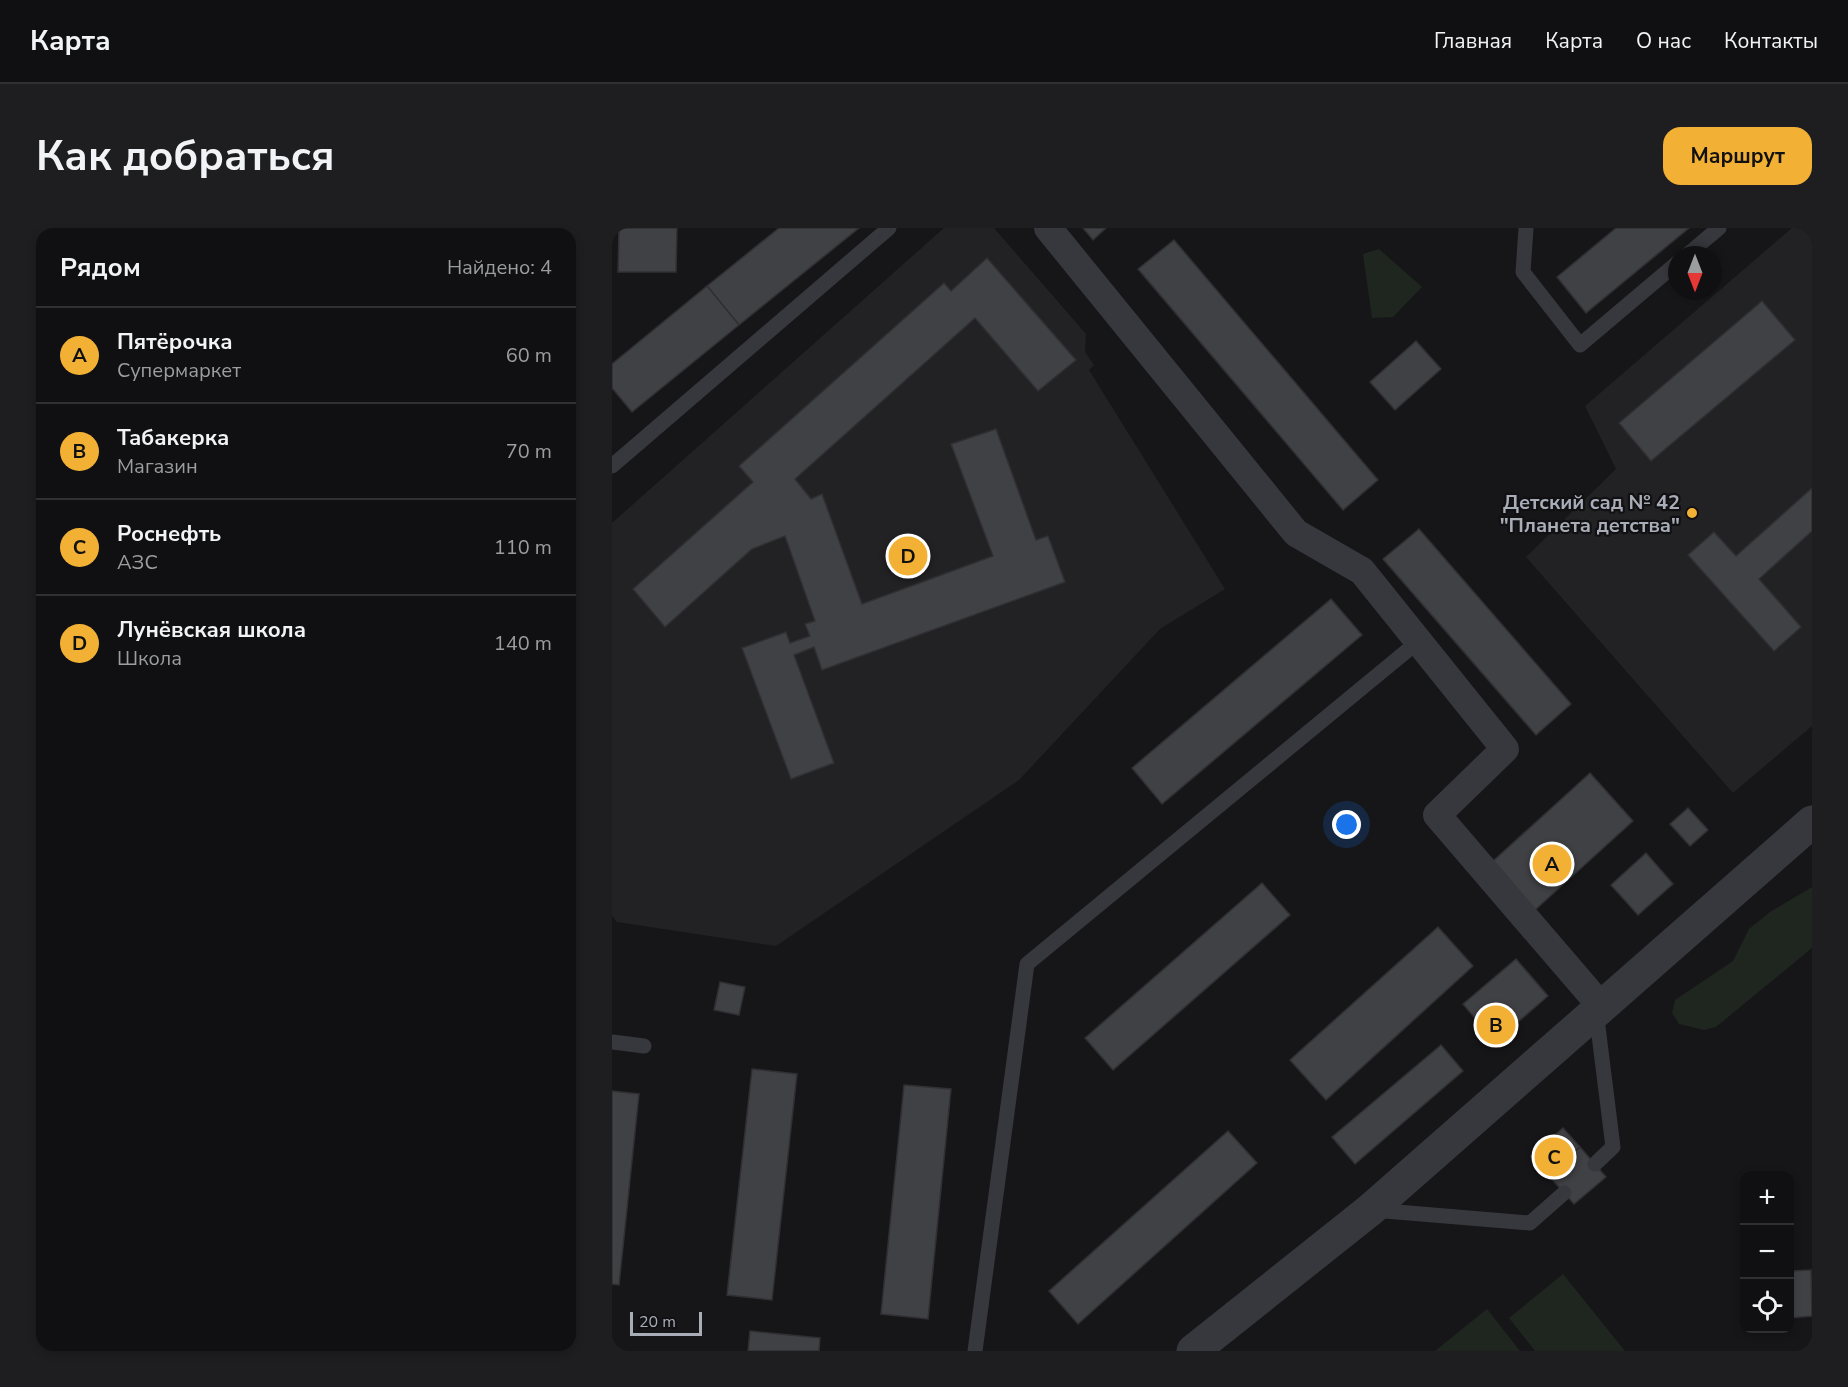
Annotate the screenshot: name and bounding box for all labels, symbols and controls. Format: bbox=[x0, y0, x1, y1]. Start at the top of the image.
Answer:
text: Карта bbox=[30, 22, 111, 60]
text: Главная bbox=[1434, 27, 1512, 55]
text: Карта bbox=[1545, 27, 1603, 55]
text: О нас bbox=[1636, 27, 1691, 55]
text: Контакты bbox=[1724, 27, 1818, 55]
button: Маршрут bbox=[1663, 127, 1812, 185]
text: Как добраться bbox=[36, 128, 335, 185]
north arrow bbox=[1668, 246, 1722, 300]
text: Рядом bbox=[60, 250, 141, 285]
text: Найдено: 4 bbox=[447, 254, 552, 281]
text: Пятёрочка bbox=[117, 327, 233, 357]
text: A bbox=[72, 342, 87, 369]
text: 60 m bbox=[506, 342, 552, 369]
text: Супермаркет bbox=[117, 357, 241, 384]
text: Табакерка bbox=[117, 423, 229, 453]
text: B bbox=[73, 438, 86, 465]
text: 70 m bbox=[506, 438, 552, 465]
text: Магазин bbox=[117, 453, 198, 480]
place label: Детский сад № 42 "Планета детства" bbox=[1500, 489, 1680, 539]
marker: Детский сад № 42 "Планета детства" bbox=[1685, 506, 1699, 520]
text: Роснефть bbox=[117, 519, 221, 549]
text: C bbox=[73, 534, 86, 561]
text: 110 m bbox=[494, 534, 552, 561]
pin: D bbox=[888, 534, 928, 578]
text: АЗС bbox=[117, 549, 158, 576]
text: Лунёвская школа bbox=[117, 615, 306, 645]
text: D bbox=[72, 630, 87, 657]
text: 140 m bbox=[494, 630, 552, 657]
text: Школа bbox=[117, 645, 182, 672]
your location bbox=[1332, 810, 1361, 839]
pin: A bbox=[1532, 842, 1572, 886]
pin: B bbox=[1476, 1002, 1516, 1048]
pin: C bbox=[1534, 1134, 1574, 1180]
map controls bbox=[1740, 1171, 1794, 1333]
button: + bbox=[1740, 1171, 1794, 1225]
button: − bbox=[1740, 1225, 1794, 1279]
button: locate bbox=[1740, 1279, 1794, 1333]
scale bar bbox=[630, 1309, 702, 1336]
text: 20 m bbox=[639, 1311, 676, 1333]

